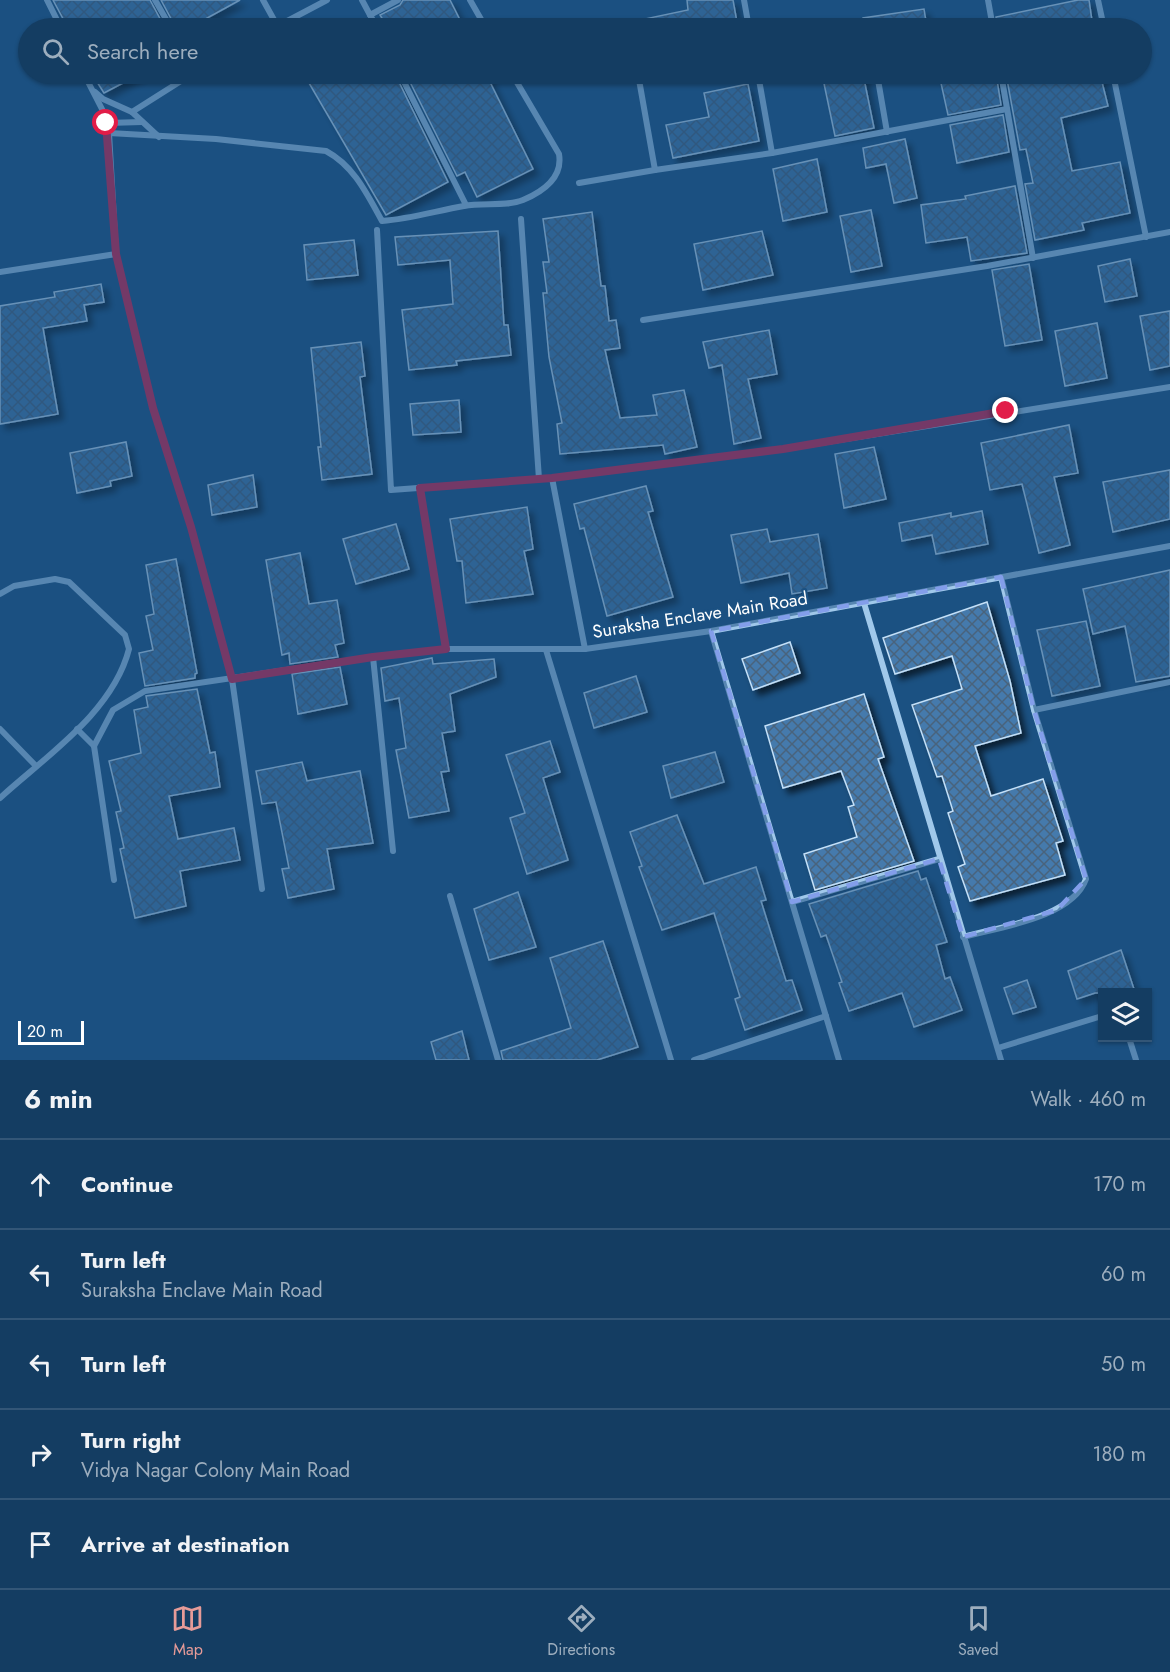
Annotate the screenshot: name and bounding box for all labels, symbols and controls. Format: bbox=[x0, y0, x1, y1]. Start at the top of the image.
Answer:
search box bbox=[18, 18, 1152, 84]
icon: search bbox=[39, 35, 72, 68]
text: Search here bbox=[87, 35, 198, 67]
route start bbox=[92, 109, 118, 135]
route end bbox=[992, 397, 1018, 423]
street label: Suraksha Enclave Main Road bbox=[591, 585, 809, 645]
map controls bbox=[1098, 988, 1152, 1042]
button: layers bbox=[1098, 988, 1152, 1042]
scale bar bbox=[18, 1018, 84, 1046]
text: 20 m bbox=[27, 1020, 63, 1043]
text: 6 min bbox=[24, 1080, 93, 1118]
text: Walk · 460 m bbox=[1030, 1085, 1146, 1114]
icon: ahead bbox=[24, 1168, 57, 1201]
text: Continue bbox=[81, 1168, 173, 1200]
text: 170 m bbox=[1093, 1170, 1146, 1199]
text: Turn left bbox=[81, 1244, 166, 1276]
icon: left bbox=[24, 1258, 57, 1291]
text: 60 m bbox=[1101, 1260, 1146, 1289]
text: Suraksha Enclave Main Road bbox=[81, 1276, 323, 1305]
icon: left bbox=[24, 1348, 57, 1381]
text: Turn left bbox=[81, 1348, 166, 1380]
text: 50 m bbox=[1101, 1350, 1146, 1379]
text: Turn right bbox=[81, 1424, 181, 1456]
icon: right bbox=[24, 1438, 57, 1471]
text: 180 m bbox=[1092, 1440, 1146, 1469]
text: Vidya Nagar Colony Main Road bbox=[81, 1456, 350, 1485]
icon: arrive bbox=[24, 1528, 57, 1561]
text: Arrive at destination bbox=[81, 1528, 290, 1560]
tab: Map bbox=[171, 1602, 204, 1661]
tab: Directions bbox=[547, 1602, 615, 1661]
tab: Saved bbox=[958, 1602, 999, 1661]

